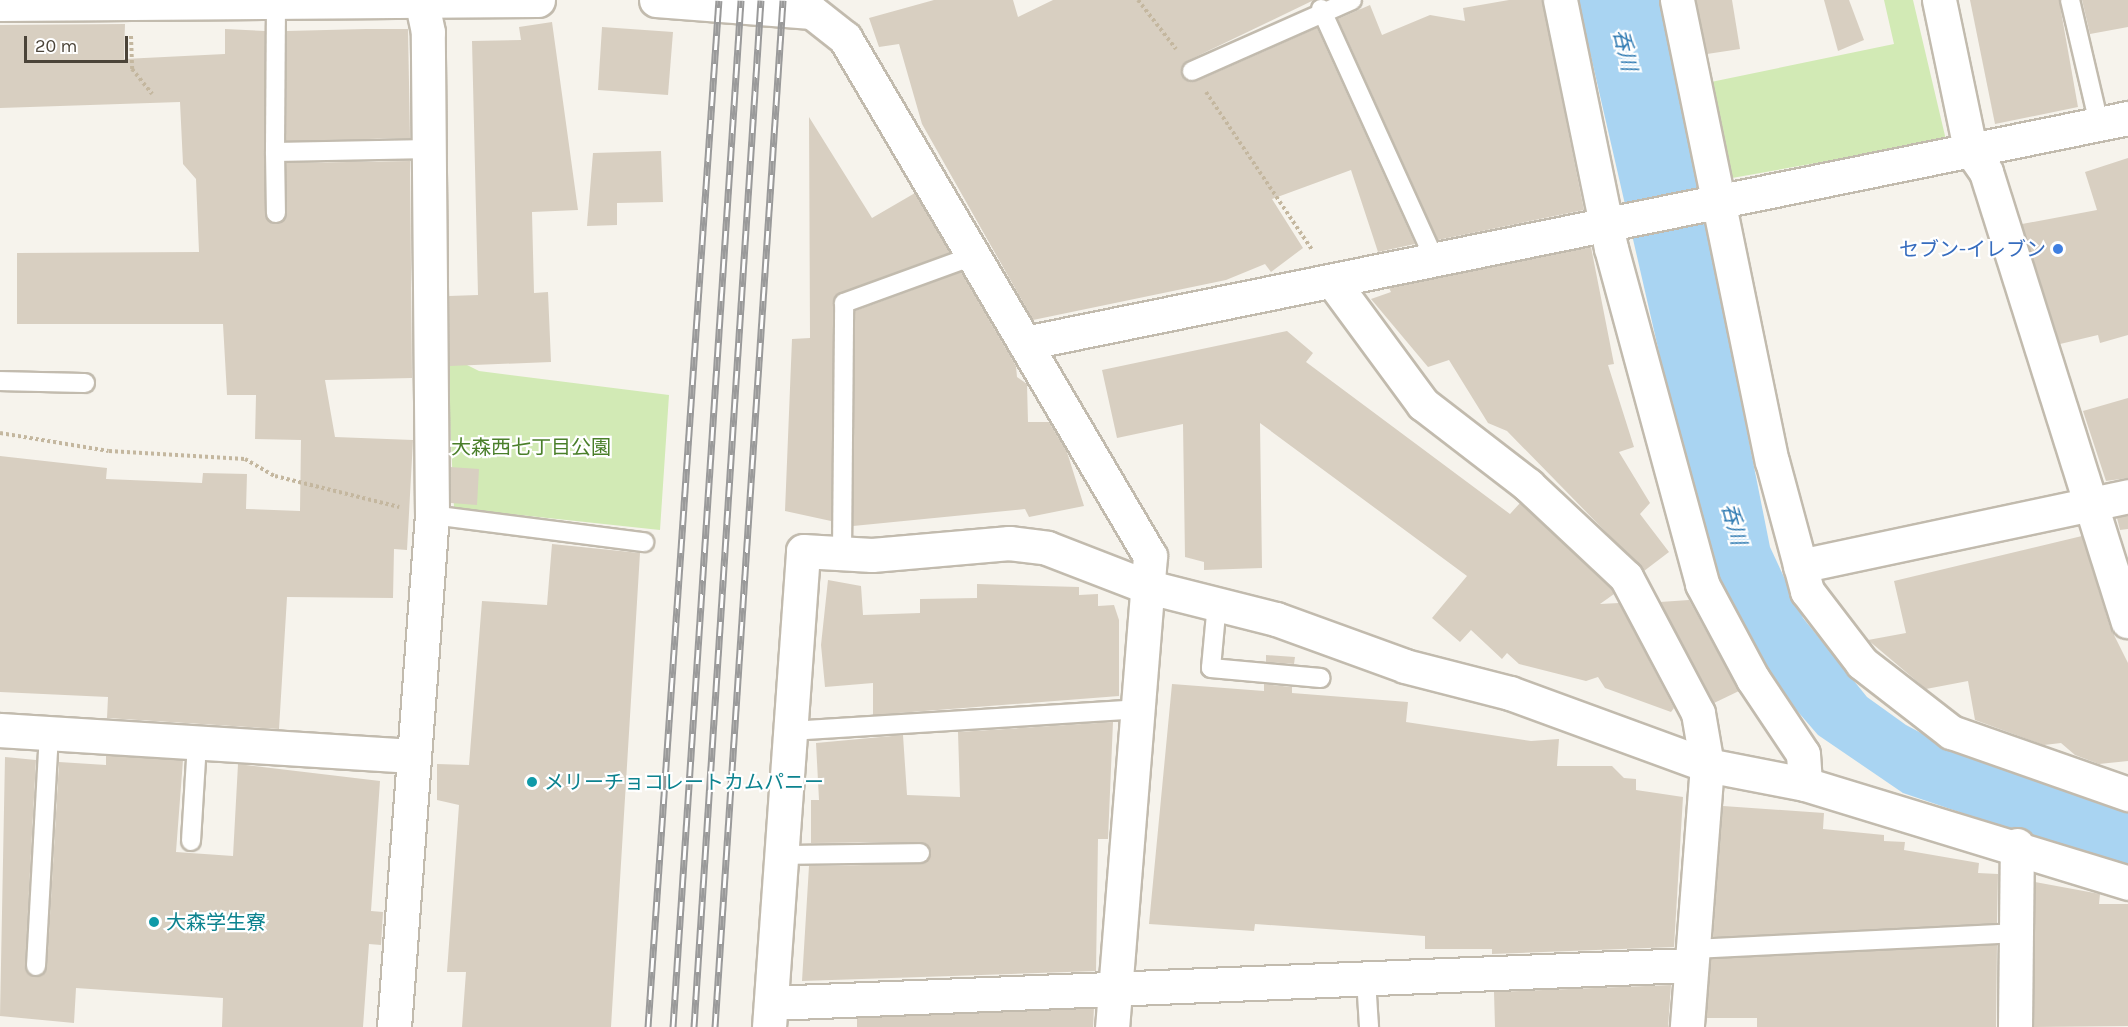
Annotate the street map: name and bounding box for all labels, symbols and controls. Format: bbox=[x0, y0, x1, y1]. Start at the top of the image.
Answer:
scale bar bbox=[27, 24, 130, 62]
water label: 呑川 bbox=[1608, 27, 1642, 73]
text: 20 m bbox=[35, 35, 77, 57]
place label: セブン-イレブン bbox=[1899, 237, 2046, 261]
marker: セブン-イレブン bbox=[2051, 242, 2065, 256]
park label: 大森西七丁目公園 bbox=[451, 435, 611, 459]
water label: 呑川 bbox=[1716, 500, 1752, 548]
place label: メリーチョコレートカムパニー bbox=[544, 770, 824, 794]
marker: メリーチョコレートカムパニー bbox=[525, 775, 539, 789]
place label: 大森学生寮 bbox=[166, 910, 266, 934]
marker: 大森学生寮 bbox=[147, 915, 161, 929]

